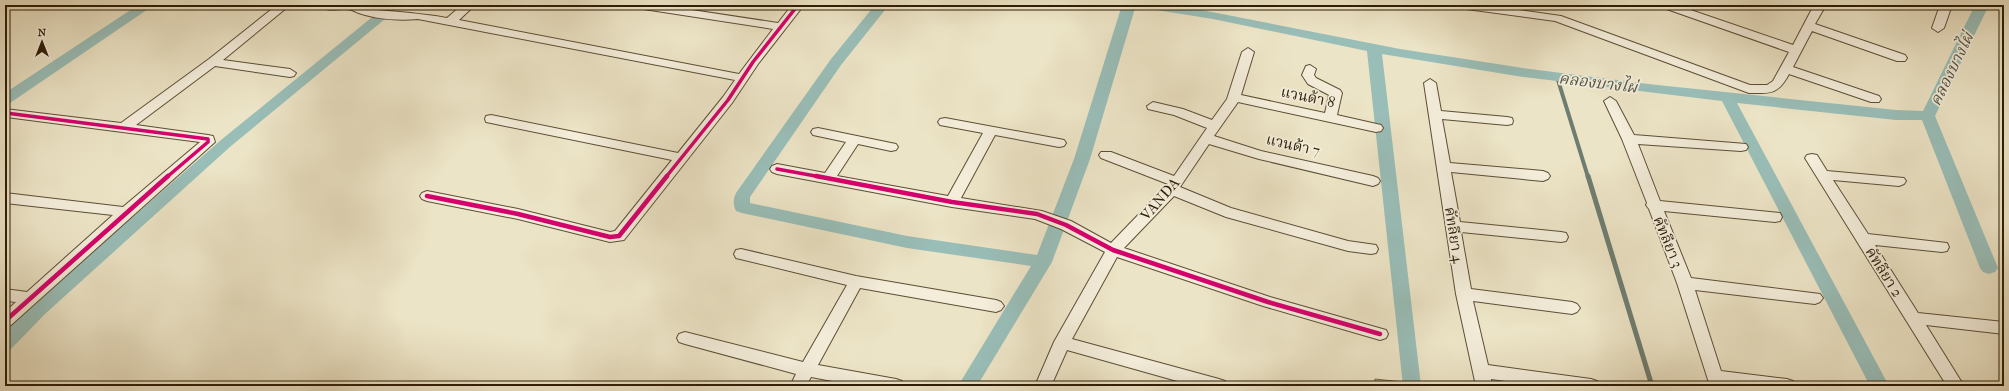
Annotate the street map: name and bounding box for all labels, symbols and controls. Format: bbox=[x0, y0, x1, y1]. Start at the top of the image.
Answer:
north arrow bbox=[22, 22, 62, 62]
text: N bbox=[38, 26, 47, 39]
water label: คลองบางไผ่ bbox=[1924, 27, 1978, 109]
water label: คลองบางไผ่ bbox=[1558, 66, 1640, 97]
street label: แวนด้า 8 bbox=[1279, 82, 1337, 112]
street label: แวนด้า 7 bbox=[1264, 130, 1322, 160]
street label: VANDA bbox=[1136, 174, 1184, 225]
street label: คัทลียา 4 bbox=[1441, 206, 1467, 266]
street label: คัทลียา 3 bbox=[1650, 214, 1686, 270]
street label: คัทลียา 2 bbox=[1862, 244, 1906, 301]

